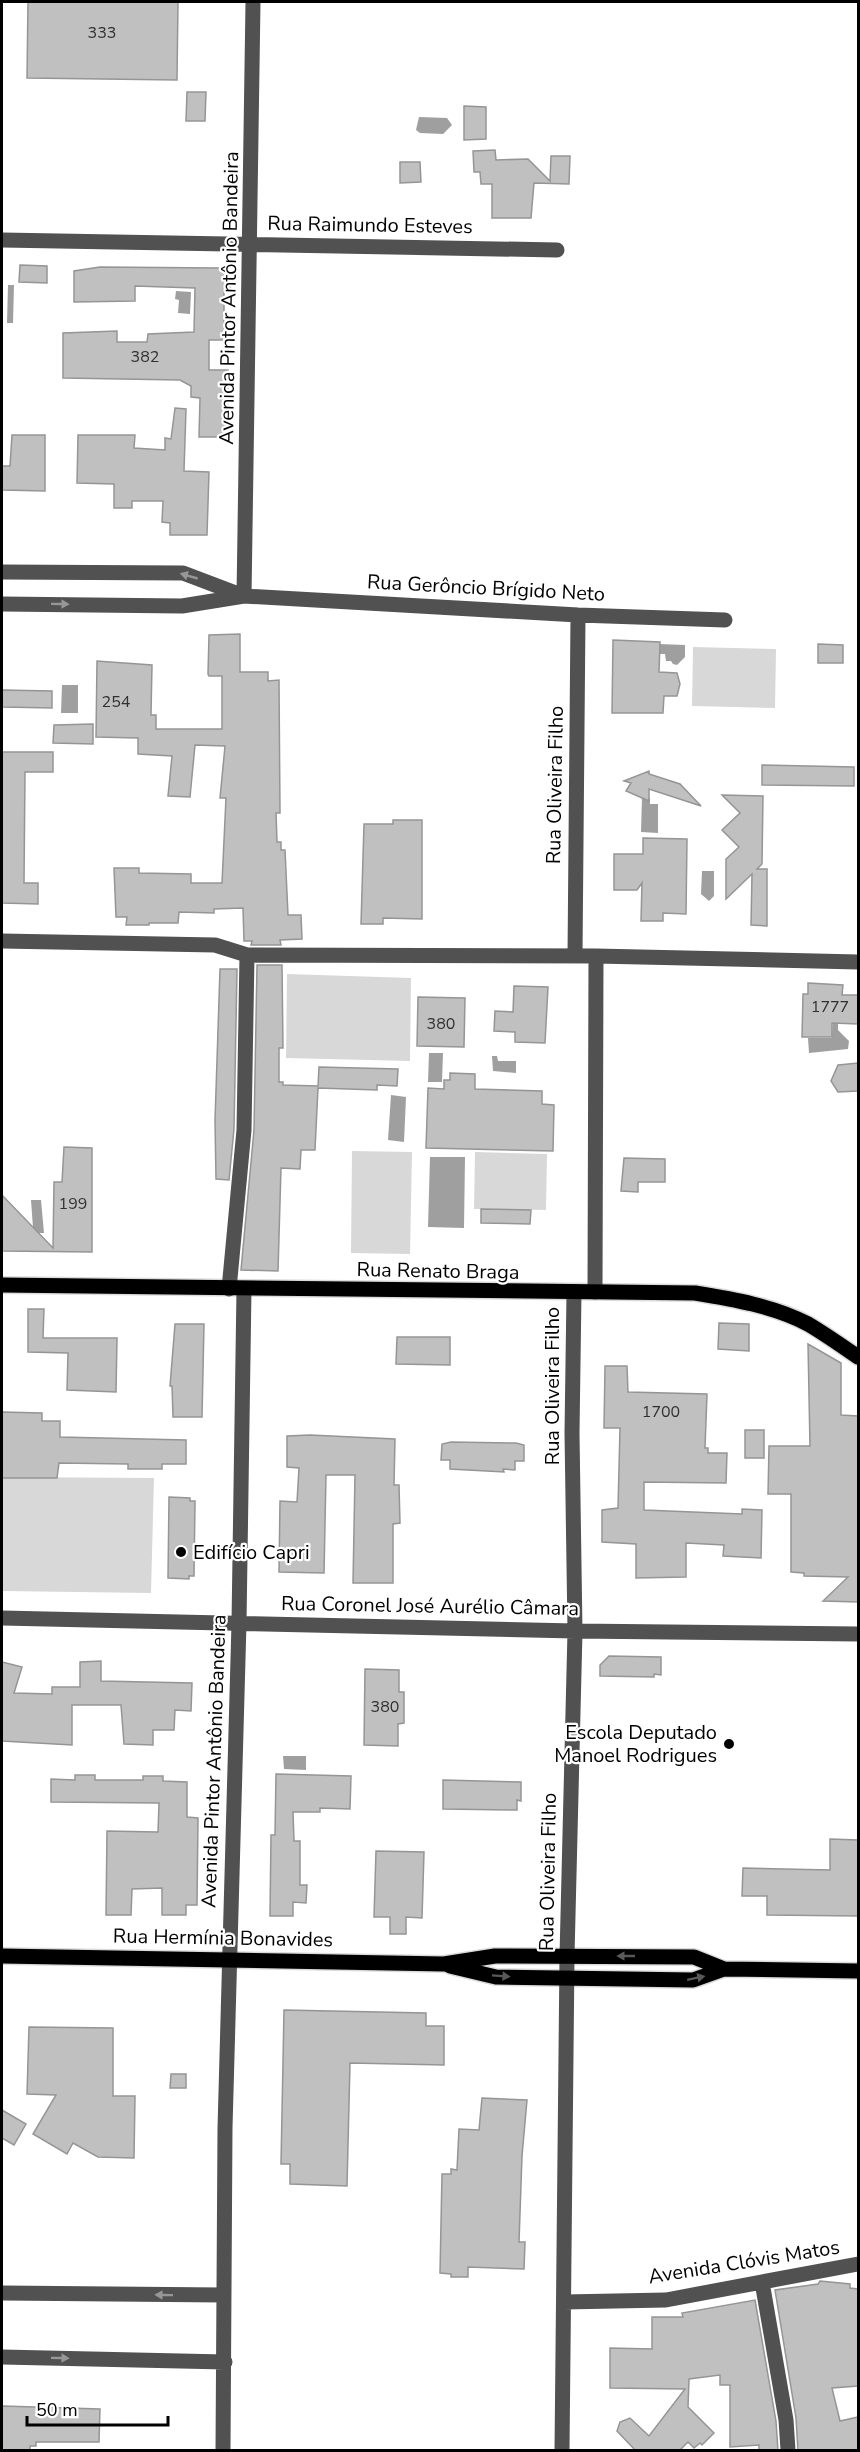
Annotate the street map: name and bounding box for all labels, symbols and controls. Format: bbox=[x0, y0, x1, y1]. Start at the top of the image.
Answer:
house number: 333 bbox=[88, 22, 116, 44]
street label: Avenida Pintor Antônio Bandeira bbox=[213, 151, 245, 445]
street label: Rua Raimundo Esteves bbox=[267, 210, 473, 240]
house number: 382 bbox=[131, 346, 159, 368]
street label: Rua Gerôncio Brígido Neto bbox=[366, 568, 606, 608]
one-way arrow bbox=[180, 571, 198, 580]
one-way arrow bbox=[50, 600, 69, 609]
house number: 254 bbox=[102, 691, 131, 713]
street label: Rua Oliveira Filho bbox=[540, 706, 570, 864]
house number: 1777 bbox=[811, 996, 849, 1018]
house number: 380 bbox=[427, 1013, 455, 1035]
house number: 199 bbox=[59, 1193, 87, 1215]
street label: Rua Renato Braga bbox=[356, 1256, 520, 1286]
street label: Rua Oliveira Filho bbox=[539, 1307, 566, 1465]
house number: 1700 bbox=[642, 1401, 680, 1423]
place label: Edifício Capri bbox=[193, 1539, 310, 1566]
marker: Edifício Capri bbox=[174, 1545, 188, 1559]
street label: Rua Coronel José Aurélio Câmara bbox=[281, 1590, 579, 1622]
street label: Avenida Pintor Antônio Bandeira bbox=[195, 1614, 233, 1908]
house number: 380 bbox=[371, 1696, 399, 1718]
place label: Escola Deputado Manoel Rodrigues bbox=[554, 1719, 717, 1769]
marker: Escola Deputado Manoel Rodrigues bbox=[722, 1737, 736, 1751]
street label: Rua Oliveira Filho bbox=[533, 1793, 563, 1951]
street label: Rua Hermínia Bonavides bbox=[113, 1923, 333, 1953]
one-way arrow bbox=[616, 1951, 635, 1961]
one-way arrow bbox=[492, 1972, 511, 1981]
one-way arrow bbox=[686, 1973, 705, 1982]
street label: Avenida Clóvis Matos bbox=[646, 2234, 842, 2290]
one-way arrow bbox=[155, 2290, 174, 2300]
one-way arrow bbox=[50, 2353, 69, 2363]
scale bar bbox=[27, 2389, 168, 2427]
text: 50 m bbox=[36, 2398, 78, 2422]

